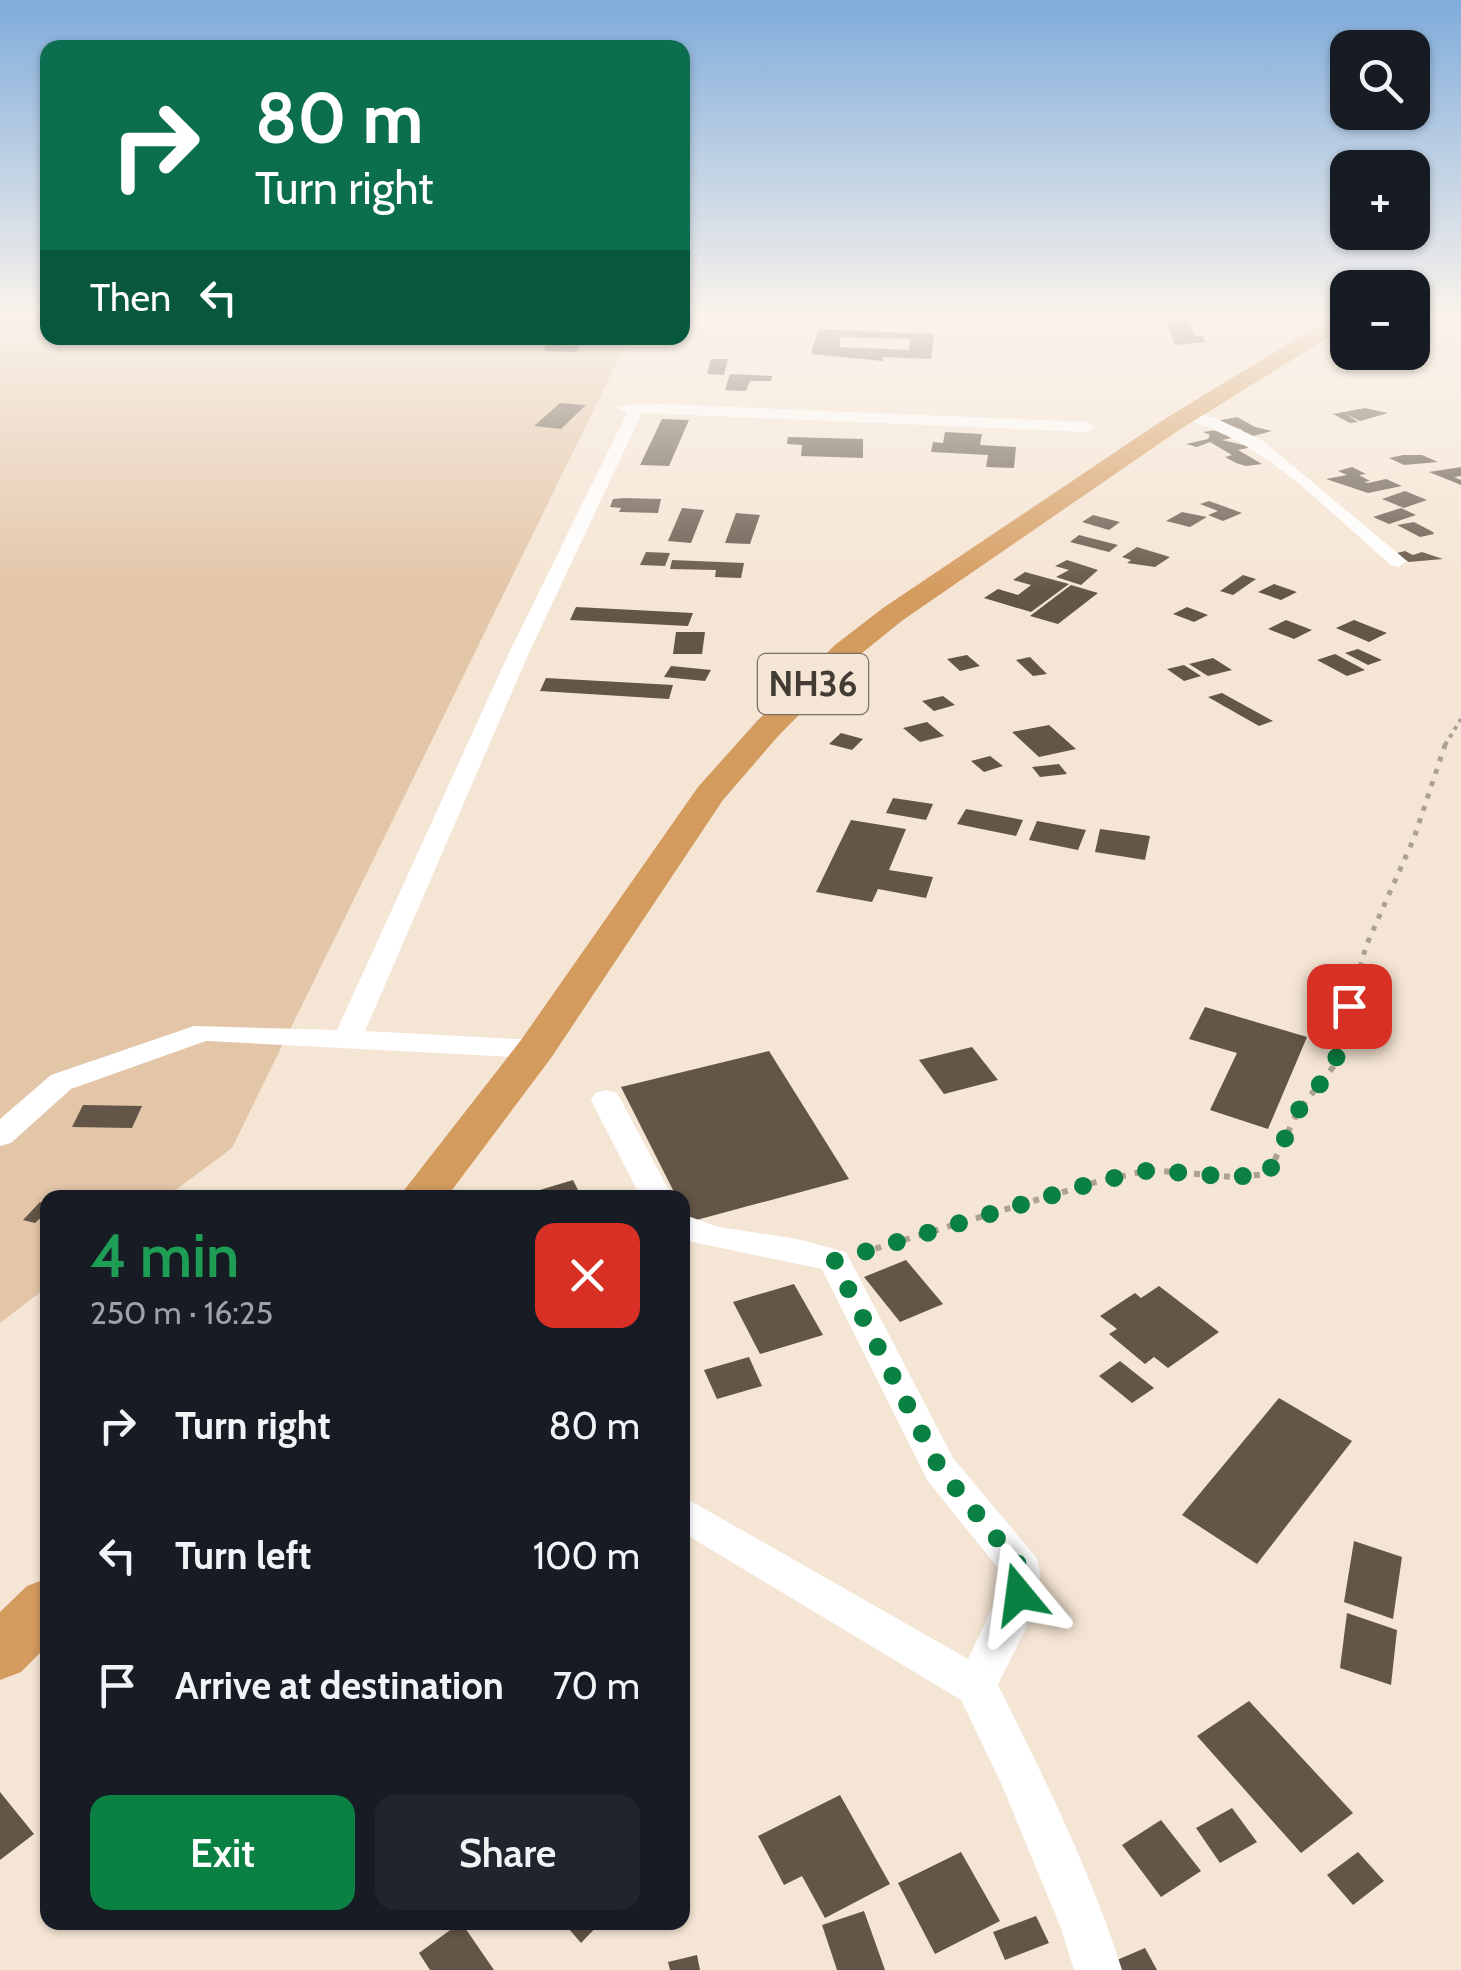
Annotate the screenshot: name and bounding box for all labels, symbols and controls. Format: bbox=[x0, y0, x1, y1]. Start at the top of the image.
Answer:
map controls bbox=[1330, 30, 1430, 370]
button: search bbox=[1330, 30, 1430, 130]
text: 80 m bbox=[255, 75, 423, 161]
icon: right bbox=[90, 80, 220, 210]
button: + bbox=[1330, 150, 1430, 250]
text: Turn right bbox=[255, 161, 434, 215]
icon: left bbox=[191, 270, 246, 325]
button: − bbox=[1330, 270, 1430, 370]
text: Then bbox=[90, 274, 171, 321]
road number: NH36 bbox=[758, 654, 868, 714]
pin bbox=[1307, 964, 1392, 1049]
icon: arrive bbox=[1322, 979, 1377, 1034]
text: 4 min bbox=[90, 1219, 239, 1292]
button: close bbox=[535, 1223, 640, 1328]
text: 250 m · 16:25 bbox=[90, 1293, 273, 1332]
icon: right bbox=[90, 1398, 145, 1453]
text: Turn right bbox=[175, 1402, 331, 1449]
text: 80 m bbox=[549, 1402, 640, 1449]
icon: left bbox=[90, 1528, 145, 1583]
text: Turn left bbox=[175, 1532, 311, 1579]
text: 100 m bbox=[533, 1532, 640, 1579]
position arrow bbox=[967, 1542, 1071, 1646]
icon: arrive bbox=[90, 1658, 145, 1713]
text: Arrive at destination bbox=[175, 1662, 504, 1709]
text: 70 m bbox=[553, 1662, 640, 1709]
button: Exit bbox=[90, 1795, 355, 1910]
button: Share bbox=[375, 1795, 640, 1910]

